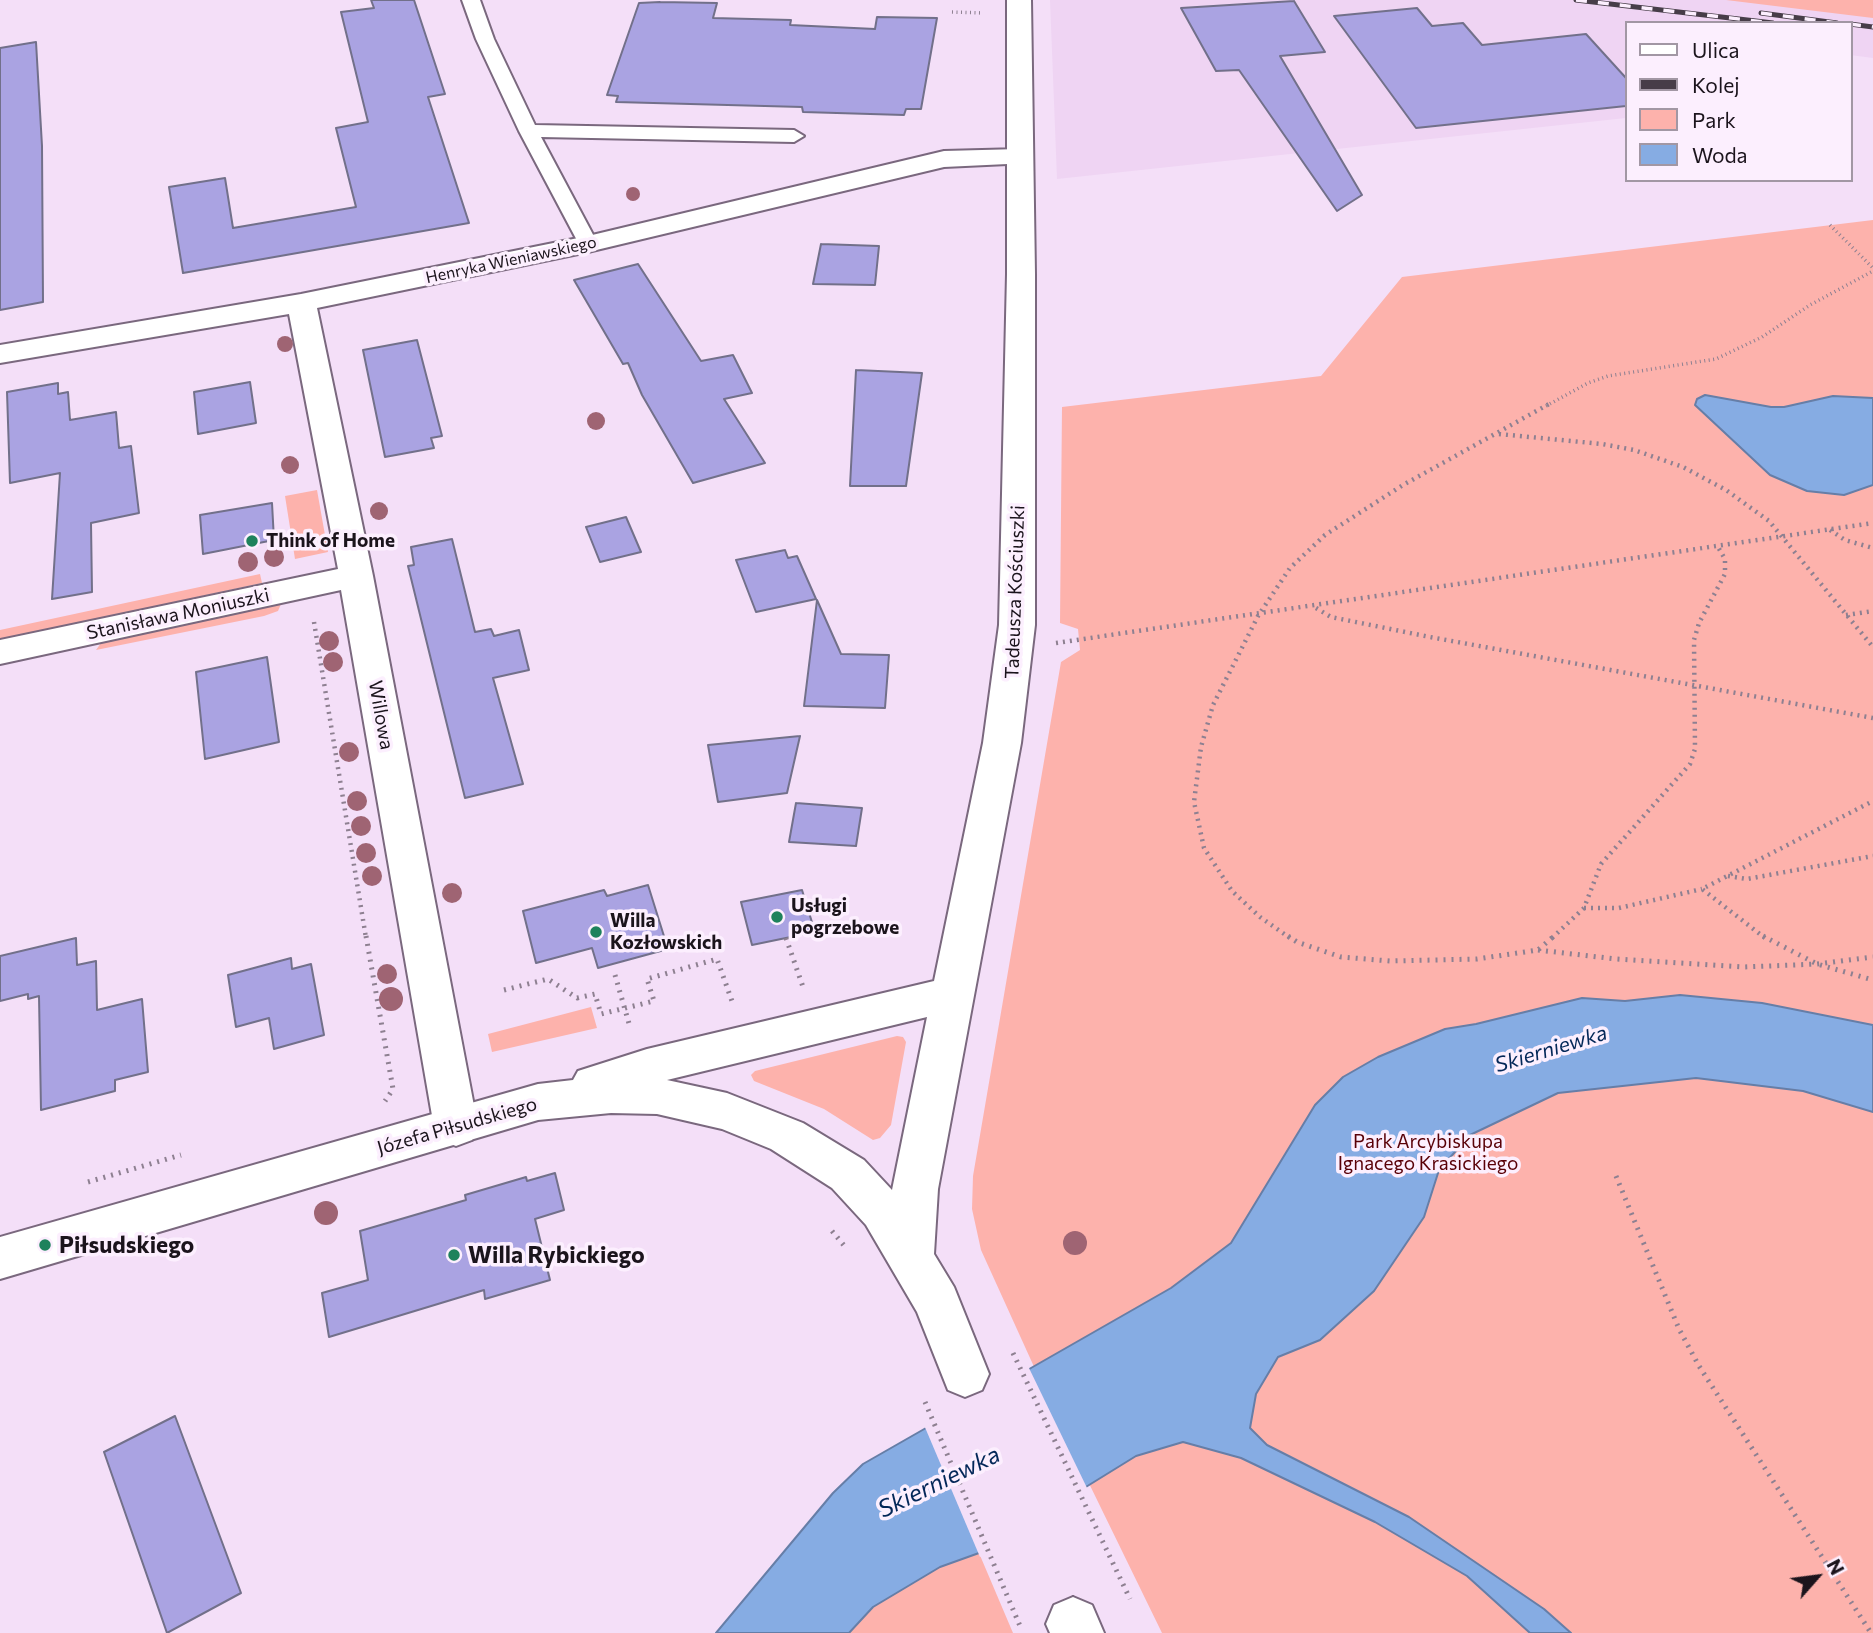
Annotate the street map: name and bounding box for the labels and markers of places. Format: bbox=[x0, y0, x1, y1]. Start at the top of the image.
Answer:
place label: Think of Home bbox=[266, 530, 395, 552]
marker: Think of Home bbox=[244, 533, 260, 549]
place label: Usługi pogrzebowe bbox=[791, 895, 899, 939]
marker: Usługi pogrzebowe bbox=[769, 909, 785, 925]
place label: Willa Kozłowskich bbox=[610, 910, 722, 954]
marker: Willa Kozłowskich bbox=[588, 924, 604, 940]
place label: Piłsudskiego bbox=[59, 1231, 194, 1259]
marker: Piłsudskiego bbox=[37, 1237, 53, 1253]
place label: Willa Rybickiego bbox=[468, 1241, 645, 1269]
marker: Willa Rybickiego bbox=[446, 1247, 462, 1263]

